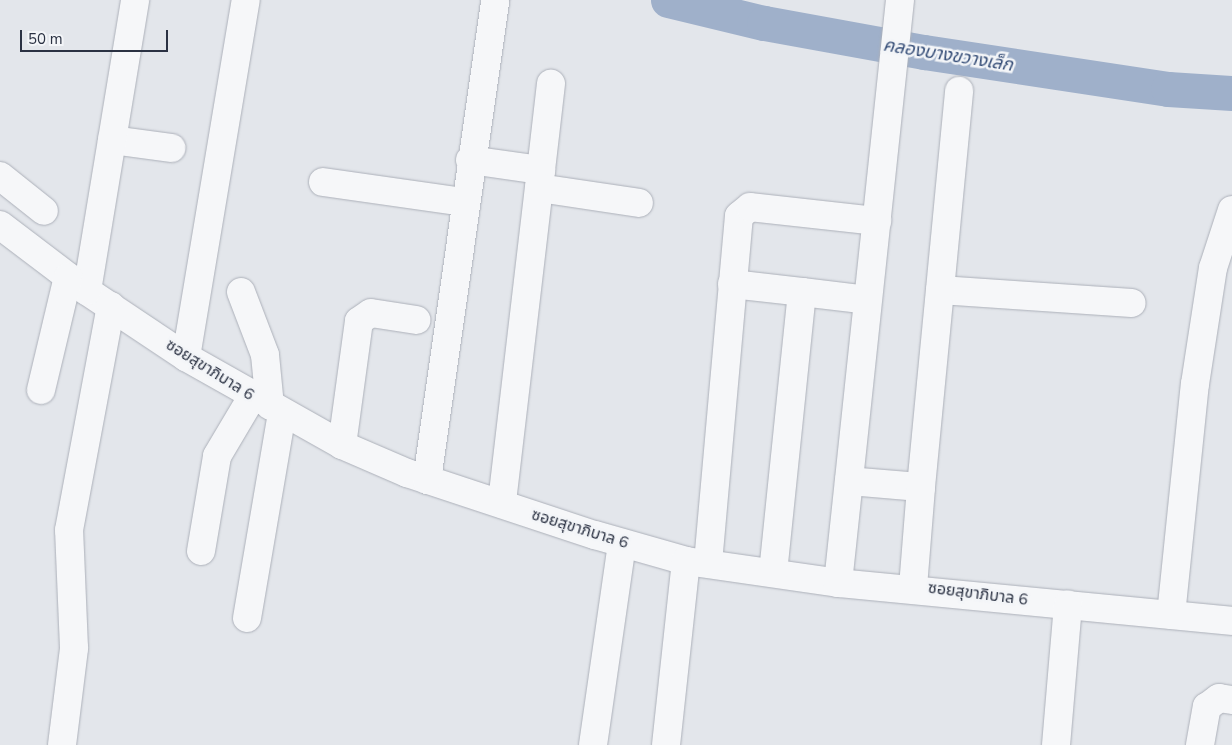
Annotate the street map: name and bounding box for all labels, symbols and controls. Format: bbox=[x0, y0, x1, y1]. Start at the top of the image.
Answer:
scale bar bbox=[22, 20, 170, 52]
text: 50 m bbox=[28, 29, 63, 49]
water label: คลองบางขวางเล็ก bbox=[882, 34, 1014, 76]
street label: ซอยสุขาภิบาล 6 bbox=[162, 335, 258, 405]
street label: ซอยสุขาภิบาล 6 bbox=[529, 505, 631, 553]
street label: ซอยสุขาภิบาล 6 bbox=[927, 578, 1029, 610]

